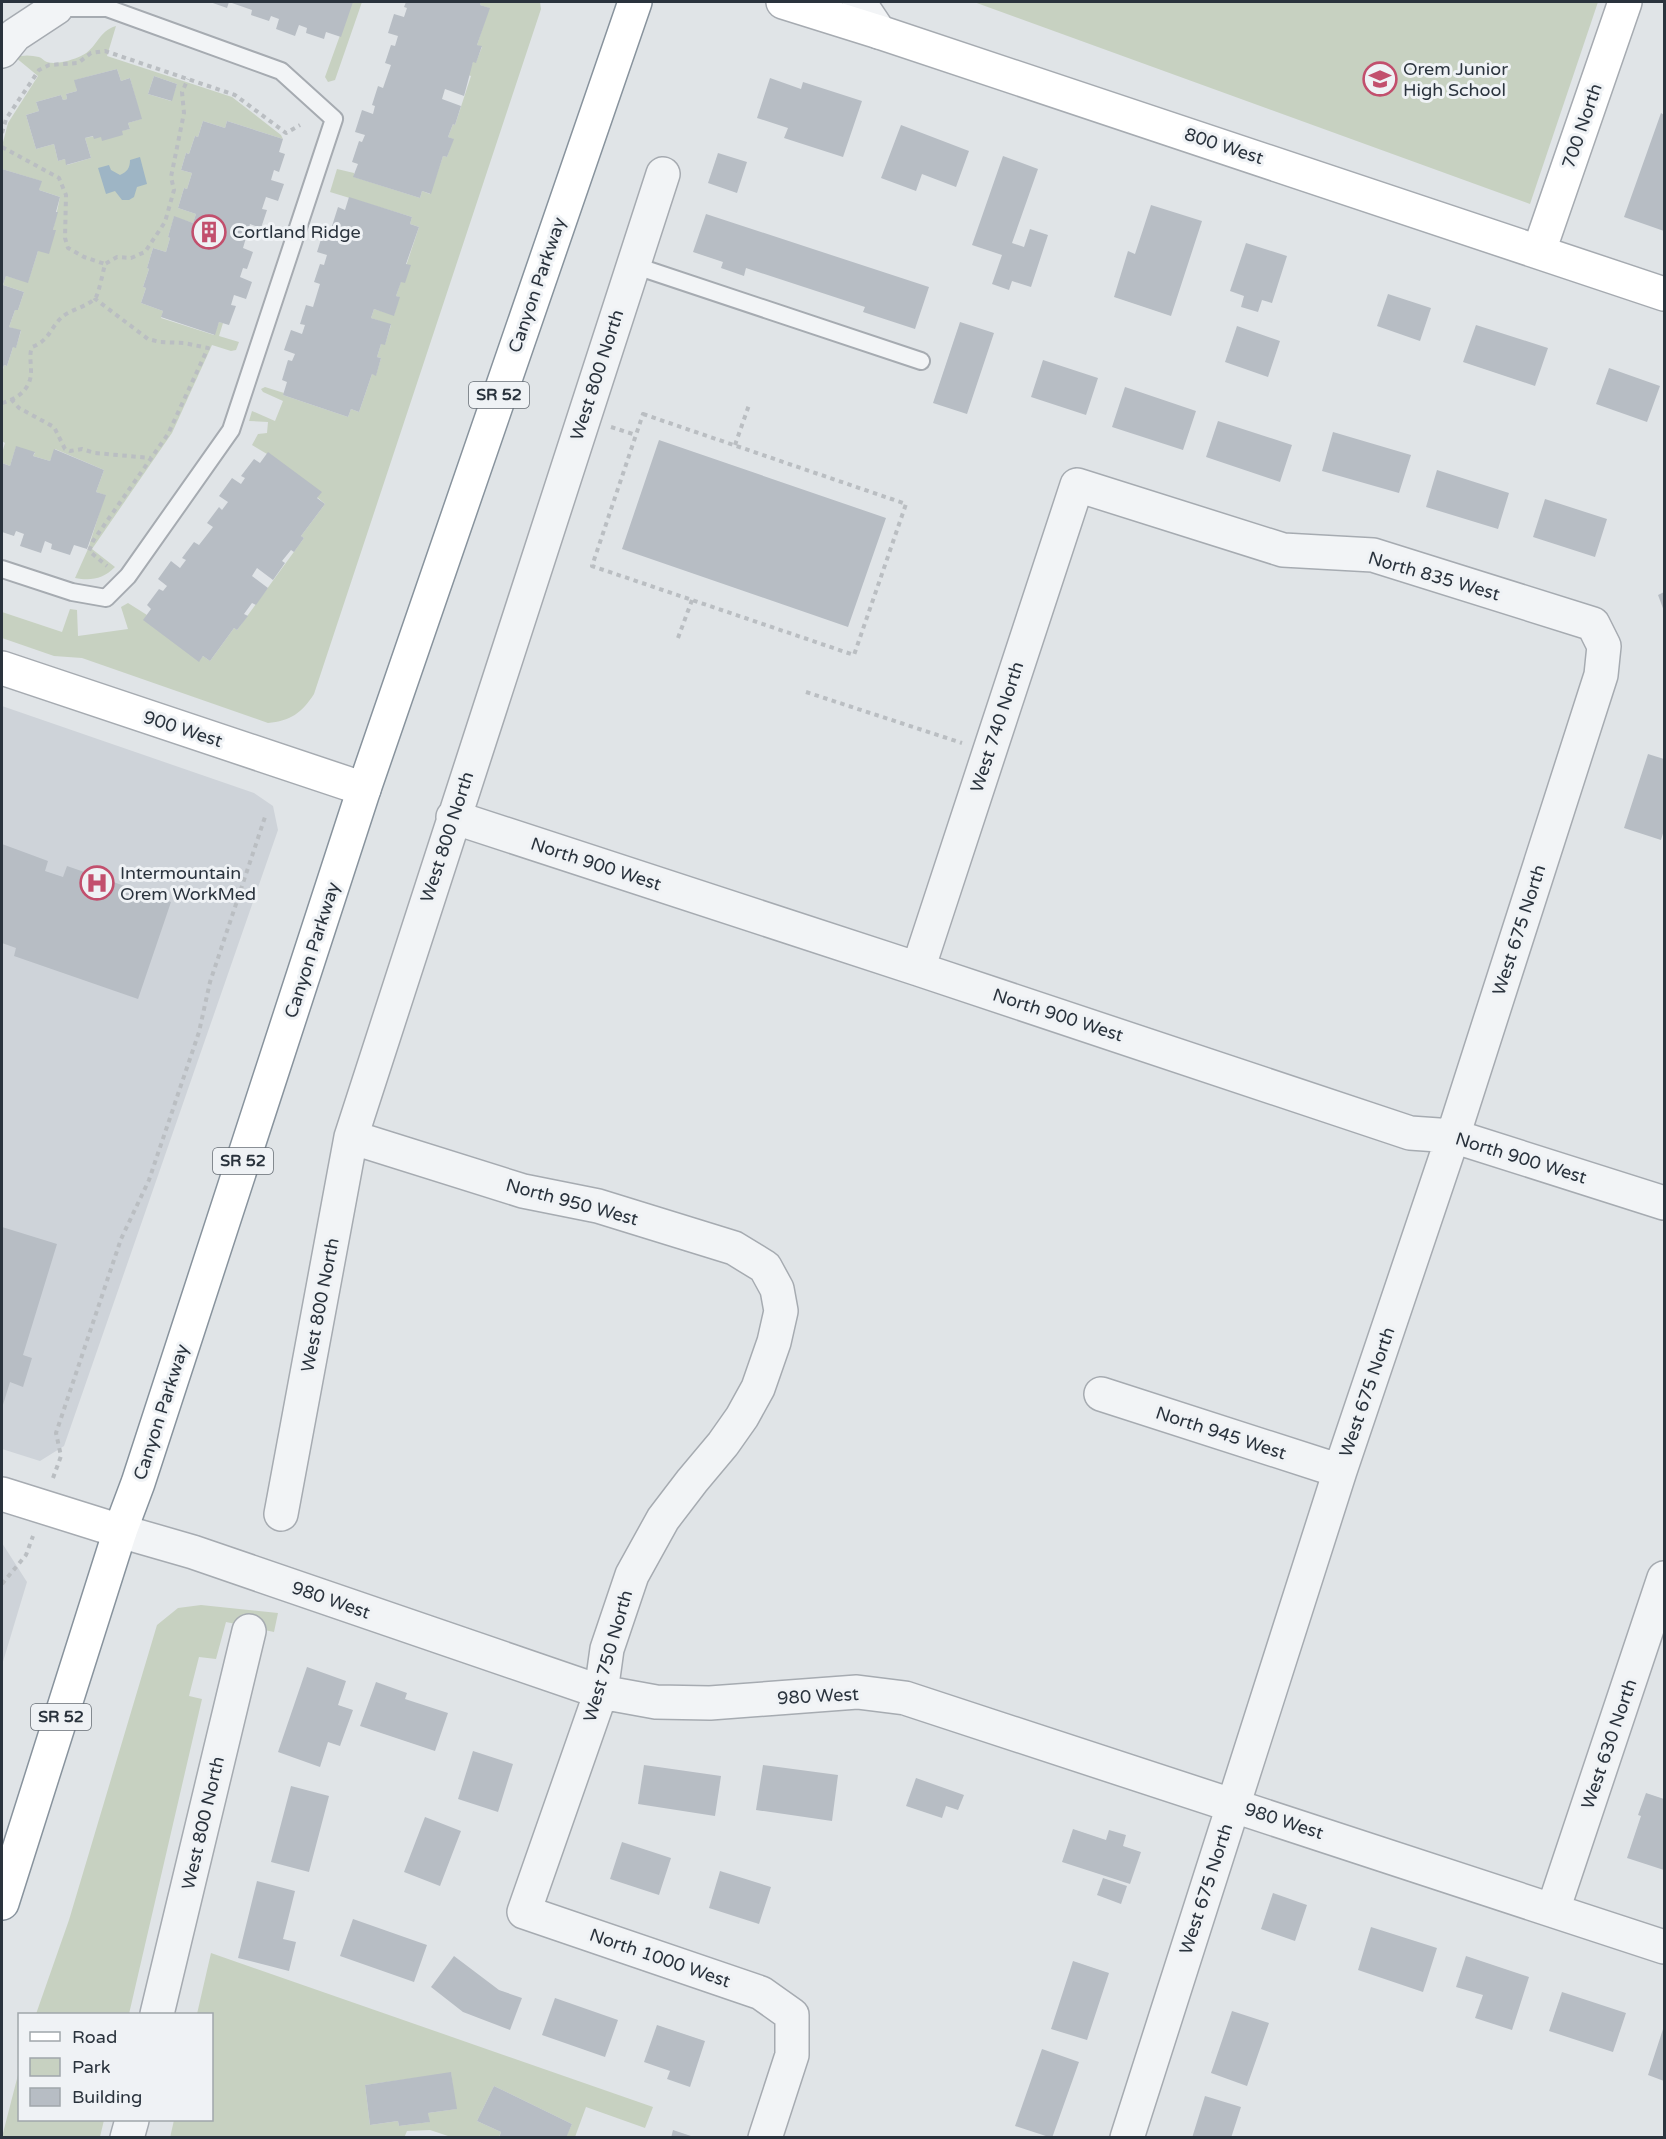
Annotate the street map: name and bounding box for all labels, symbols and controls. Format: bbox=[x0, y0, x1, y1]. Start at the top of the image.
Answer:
place label: Orem Junior High School bbox=[1403, 58, 1508, 101]
school or university icon: Orem Junior High School bbox=[1362, 61, 1398, 97]
street label: 700 North bbox=[1557, 81, 1607, 171]
street label: 800 West bbox=[1182, 123, 1266, 169]
building icon: Cortland Ridge bbox=[191, 214, 227, 250]
street label: Canyon Parkway bbox=[504, 214, 571, 356]
place label: Cortland Ridge bbox=[232, 221, 361, 243]
street label: West 800 North bbox=[565, 307, 629, 443]
road number: SR 52 bbox=[469, 382, 529, 408]
street label: North 835 West bbox=[1366, 547, 1503, 605]
street label: West 740 North bbox=[965, 659, 1029, 795]
street label: 900 West bbox=[141, 706, 225, 752]
street label: West 800 North bbox=[415, 769, 479, 905]
street label: North 900 West bbox=[528, 832, 664, 896]
place label: Intermountain Orem WorkMed bbox=[120, 862, 256, 905]
street label: West 675 North bbox=[1487, 862, 1551, 998]
hospital icon: Intermountain Orem WorkMed bbox=[79, 865, 115, 901]
street label: Canyon Parkway bbox=[280, 879, 344, 1021]
street label: North 900 West bbox=[990, 983, 1126, 1047]
street label: North 900 West bbox=[1453, 1128, 1589, 1188]
road number: SR 52 bbox=[213, 1148, 273, 1174]
street label: North 950 West bbox=[503, 1174, 641, 1230]
street label: West 800 North bbox=[296, 1236, 344, 1374]
street label: West 675 North bbox=[1334, 1324, 1400, 1460]
street label: Canyon Parkway bbox=[129, 1341, 193, 1483]
street label: North 945 West bbox=[1153, 1401, 1289, 1465]
street label: 980 West bbox=[289, 1576, 373, 1624]
street label: West 750 North bbox=[579, 1588, 637, 1724]
street label: West 630 North bbox=[1576, 1676, 1642, 1812]
street label: 980 West bbox=[777, 1683, 859, 1709]
road number: SR 52 bbox=[31, 1704, 91, 1730]
street label: West 800 North bbox=[177, 1754, 229, 1892]
street label: 980 West bbox=[1242, 1798, 1326, 1844]
street label: West 675 North bbox=[1174, 1821, 1238, 1957]
street label: North 1000 West bbox=[587, 1924, 733, 1992]
legend bbox=[18, 2013, 213, 2121]
text: Road bbox=[72, 2026, 117, 2048]
text: Park bbox=[72, 2056, 111, 2078]
text: Building bbox=[72, 2086, 142, 2108]

